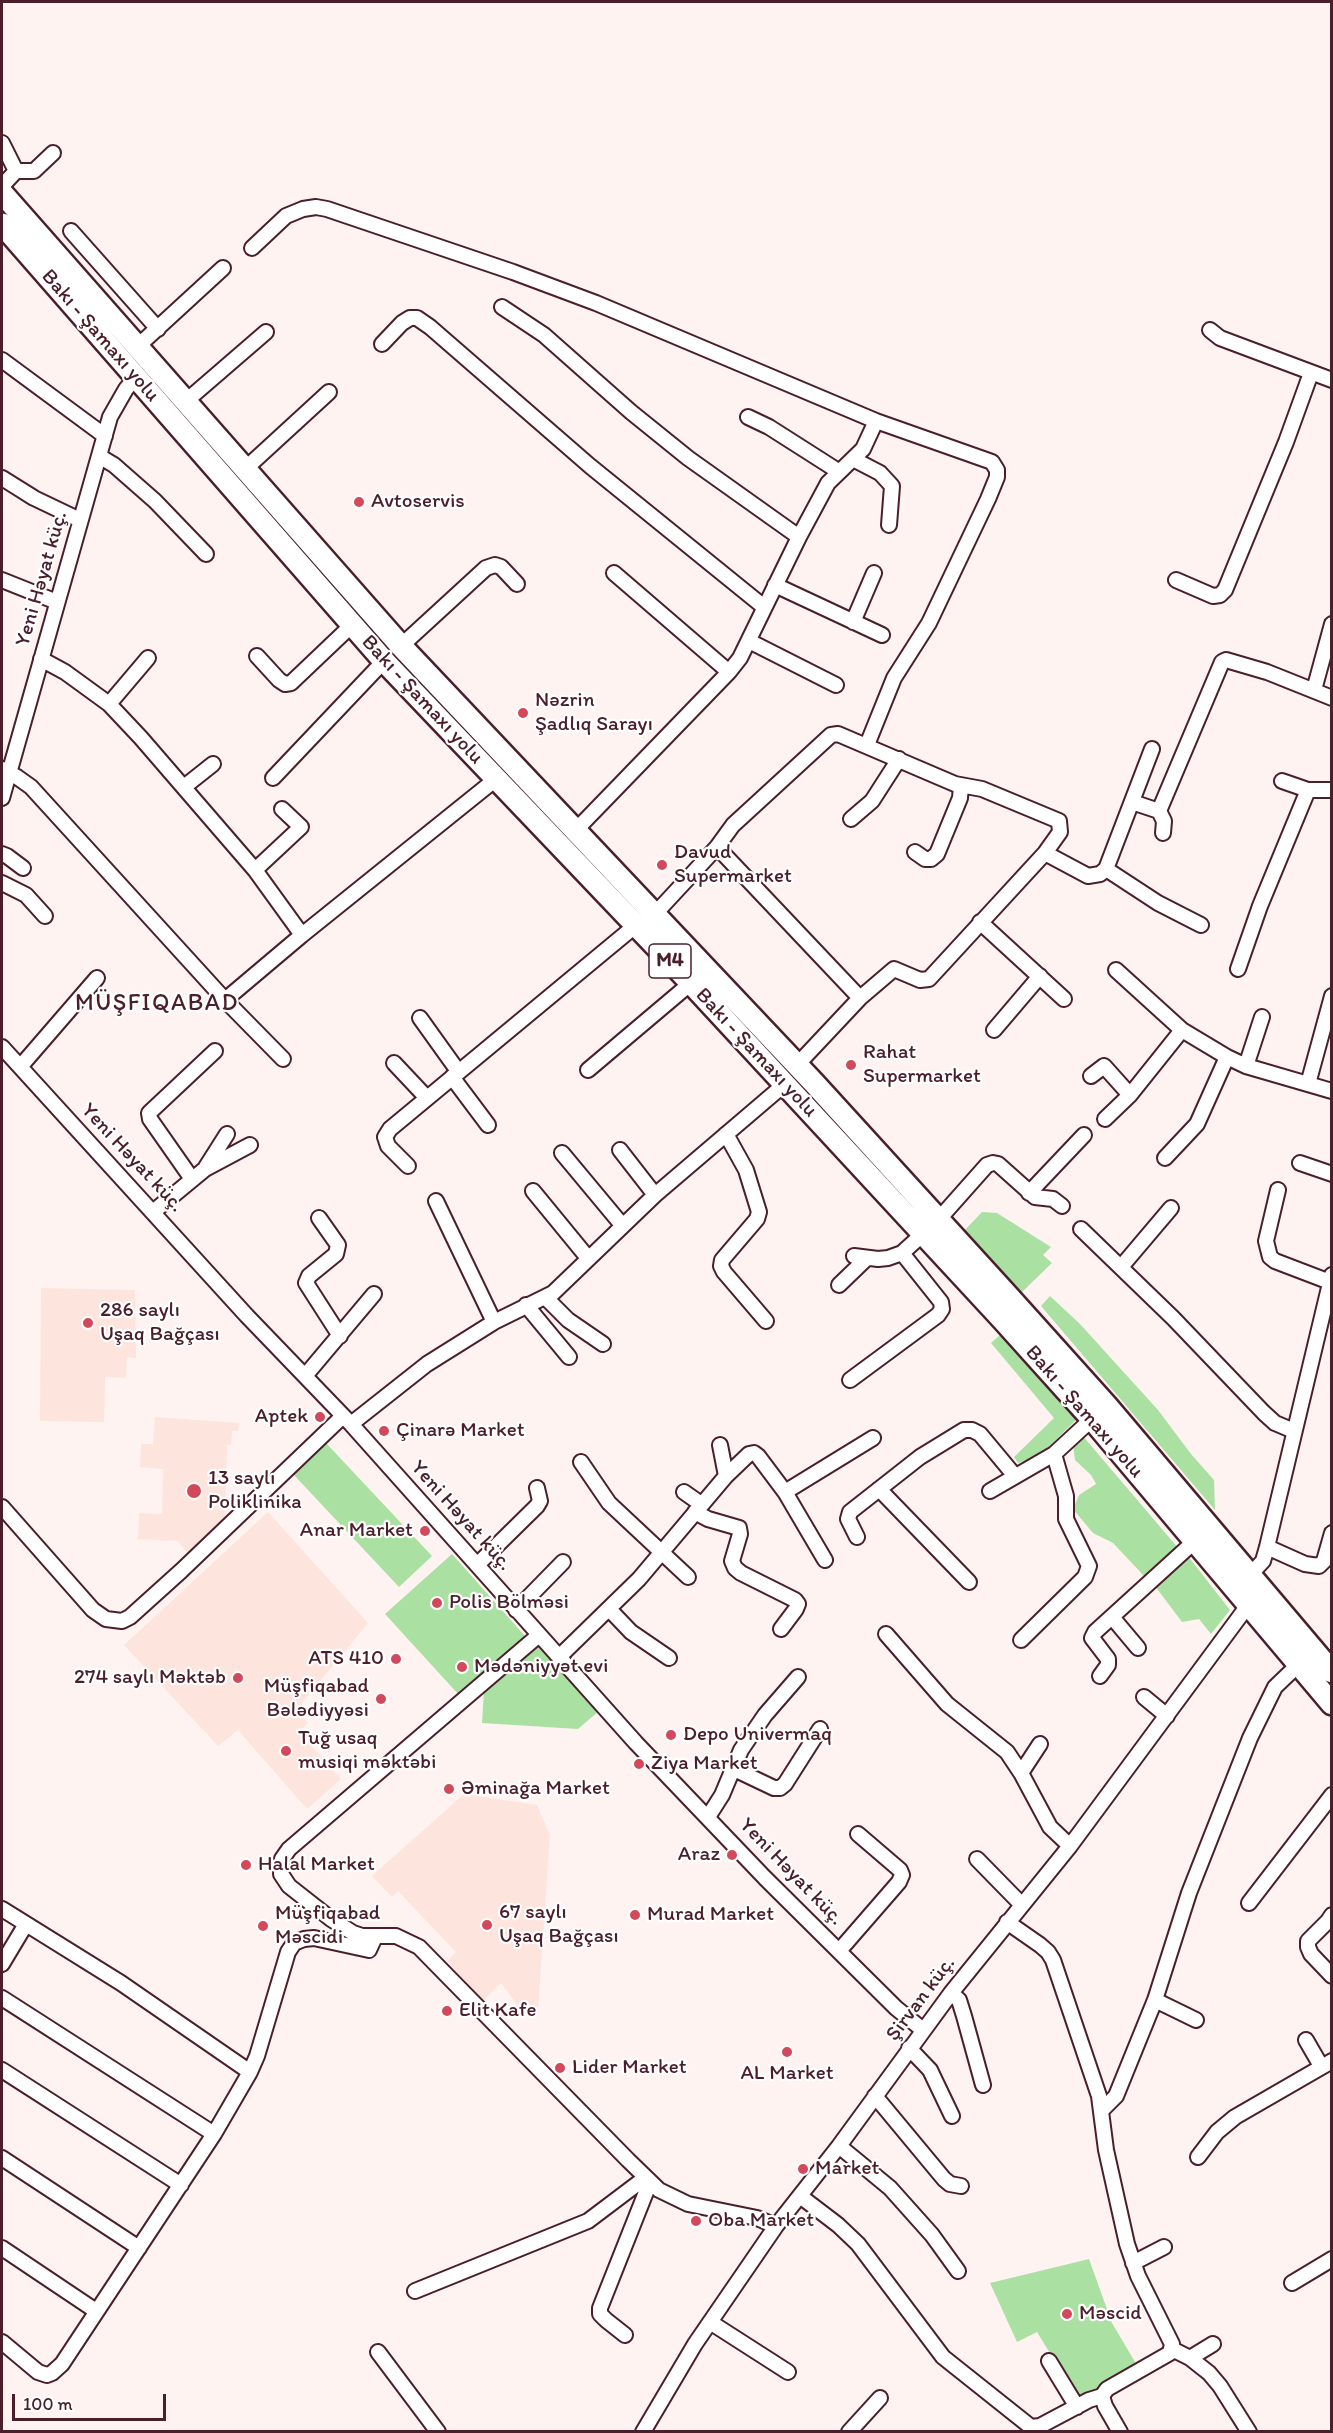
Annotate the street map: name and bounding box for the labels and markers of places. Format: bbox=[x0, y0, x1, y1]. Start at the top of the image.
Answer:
place label: Avtoservis bbox=[371, 489, 465, 515]
marker: Avtoservis bbox=[352, 495, 366, 509]
place label: Nəzrin Şadlıq Sarayı bbox=[535, 688, 653, 738]
marker: Nəzrin Şadlıq Sarayı bbox=[516, 706, 530, 720]
place label: Davud Supermarket bbox=[674, 840, 792, 890]
marker: Davud Supermarket bbox=[655, 858, 669, 872]
place label: Rahat Supermarket bbox=[863, 1040, 981, 1090]
marker: Rahat Supermarket bbox=[844, 1058, 858, 1072]
place label: 286 saylı Uşaq Bağçası bbox=[100, 1298, 220, 1348]
marker: 286 saylı Uşaq Bağçası bbox=[81, 1316, 95, 1330]
place label: Aptek bbox=[255, 1404, 308, 1430]
marker: Aptek bbox=[313, 1410, 327, 1424]
place label: Çinarə Market bbox=[396, 1418, 525, 1444]
marker: Çinarə Market bbox=[377, 1424, 391, 1438]
place label: 13 saylı Poliklinika bbox=[208, 1466, 302, 1516]
marker: 13 saylı Poliklinika bbox=[185, 1482, 203, 1500]
place label: Anar Market bbox=[300, 1518, 413, 1544]
marker: Anar Market bbox=[418, 1524, 432, 1538]
place label: Polis Bölməsi bbox=[449, 1590, 569, 1616]
marker: Polis Bölməsi bbox=[430, 1596, 444, 1610]
place label: ATS 410 bbox=[308, 1646, 384, 1672]
marker: ATS 410 bbox=[389, 1652, 403, 1666]
place label: Mədəniyyət evi bbox=[474, 1654, 608, 1680]
marker: Mədəniyyət evi bbox=[455, 1660, 469, 1674]
place label: 274 saylı Məktəb bbox=[74, 1665, 226, 1691]
marker: 274 saylı Məktəb bbox=[231, 1671, 245, 1685]
place label: Müşfiqabad Bələdiyyəsi bbox=[264, 1674, 369, 1724]
marker: Müşfiqabad Bələdiyyəsi bbox=[374, 1692, 388, 1706]
place label: Depo Univermaq bbox=[683, 1722, 832, 1748]
place label: Tuğ usaq musiqi məktəbi bbox=[298, 1726, 436, 1776]
marker: Depo Univermaq bbox=[664, 1728, 678, 1742]
marker: Tuğ usaq musiqi məktəbi bbox=[279, 1744, 293, 1758]
place label: Ziya Market bbox=[651, 1751, 758, 1777]
marker: Ziya Market bbox=[632, 1757, 646, 1771]
place label: Əminağa Market bbox=[461, 1776, 610, 1802]
marker: Əminağa Market bbox=[442, 1782, 456, 1796]
place label: Araz bbox=[678, 1842, 720, 1868]
marker: Araz bbox=[725, 1848, 739, 1862]
place label: Halal Market bbox=[258, 1852, 375, 1878]
marker: Halal Market bbox=[239, 1858, 253, 1872]
place label: 67 saylı Uşaq Bağçası bbox=[499, 1900, 619, 1950]
place label: Müşfiqabad Məscidi bbox=[275, 1901, 380, 1951]
place label: Murad Market bbox=[647, 1902, 774, 1928]
marker: Murad Market bbox=[628, 1908, 642, 1922]
marker: 67 saylı Uşaq Bağçası bbox=[480, 1918, 494, 1932]
marker: Müşfiqabad Məscidi bbox=[256, 1919, 270, 1933]
place label: Elit Kafe bbox=[459, 1998, 537, 2024]
marker: Elit Kafe bbox=[440, 2004, 454, 2018]
marker: AL Market bbox=[780, 2045, 794, 2059]
place label: Lider Market bbox=[572, 2055, 687, 2081]
marker: Lider Market bbox=[553, 2061, 567, 2075]
place label: AL Market bbox=[740, 2061, 834, 2087]
place label: Market bbox=[815, 2156, 879, 2182]
marker: Market bbox=[796, 2162, 810, 2176]
place label: Oba Market bbox=[708, 2208, 814, 2234]
marker: Oba Market bbox=[689, 2214, 703, 2228]
place label: Məscid bbox=[1079, 2301, 1142, 2327]
marker: Məscid bbox=[1060, 2307, 1074, 2321]

